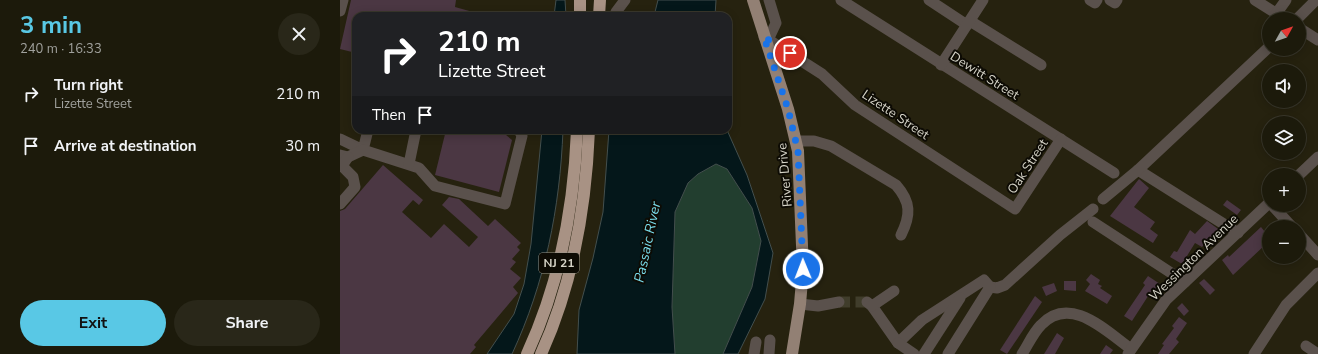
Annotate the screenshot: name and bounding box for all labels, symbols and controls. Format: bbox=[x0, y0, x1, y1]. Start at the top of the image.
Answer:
text: 3 min bbox=[20, 9, 82, 41]
north arrow bbox=[1262, 12, 1306, 56]
map controls bbox=[1262, 12, 1306, 264]
button: close bbox=[278, 13, 320, 55]
text: 210 m bbox=[438, 23, 521, 61]
icon: right bbox=[372, 28, 424, 80]
pin bbox=[773, 36, 807, 70]
text: 240 m · 16:33 bbox=[20, 40, 102, 58]
icon: arrive bbox=[779, 42, 801, 64]
street label: Dewitt Street bbox=[947, 48, 1023, 104]
text: Lizette Street bbox=[438, 59, 545, 83]
button: sound bbox=[1262, 64, 1306, 108]
text: Turn right bbox=[54, 75, 123, 95]
icon: right bbox=[20, 83, 42, 105]
text: 210 m bbox=[276, 84, 320, 104]
street label: Lizette Street bbox=[858, 86, 933, 144]
text: Lizette Street bbox=[54, 95, 131, 113]
icon: arrive bbox=[414, 104, 436, 126]
text: Then bbox=[372, 105, 406, 125]
button: layers bbox=[1262, 116, 1306, 160]
icon: arrive bbox=[20, 135, 42, 157]
street label: Oak Street bbox=[1003, 135, 1053, 198]
text: Arrive at destination bbox=[54, 136, 197, 156]
text: 30 m bbox=[285, 136, 320, 156]
street label: River Drive bbox=[773, 142, 797, 208]
button: + bbox=[1262, 168, 1306, 212]
water label: Passaic River bbox=[630, 199, 666, 284]
street label: Wessington Avenue bbox=[1145, 210, 1242, 305]
button: − bbox=[1262, 220, 1306, 264]
position arrow bbox=[782, 248, 824, 290]
road number: NJ 21 bbox=[539, 253, 579, 273]
button: Exit bbox=[20, 300, 166, 346]
button: Share bbox=[174, 300, 320, 346]

